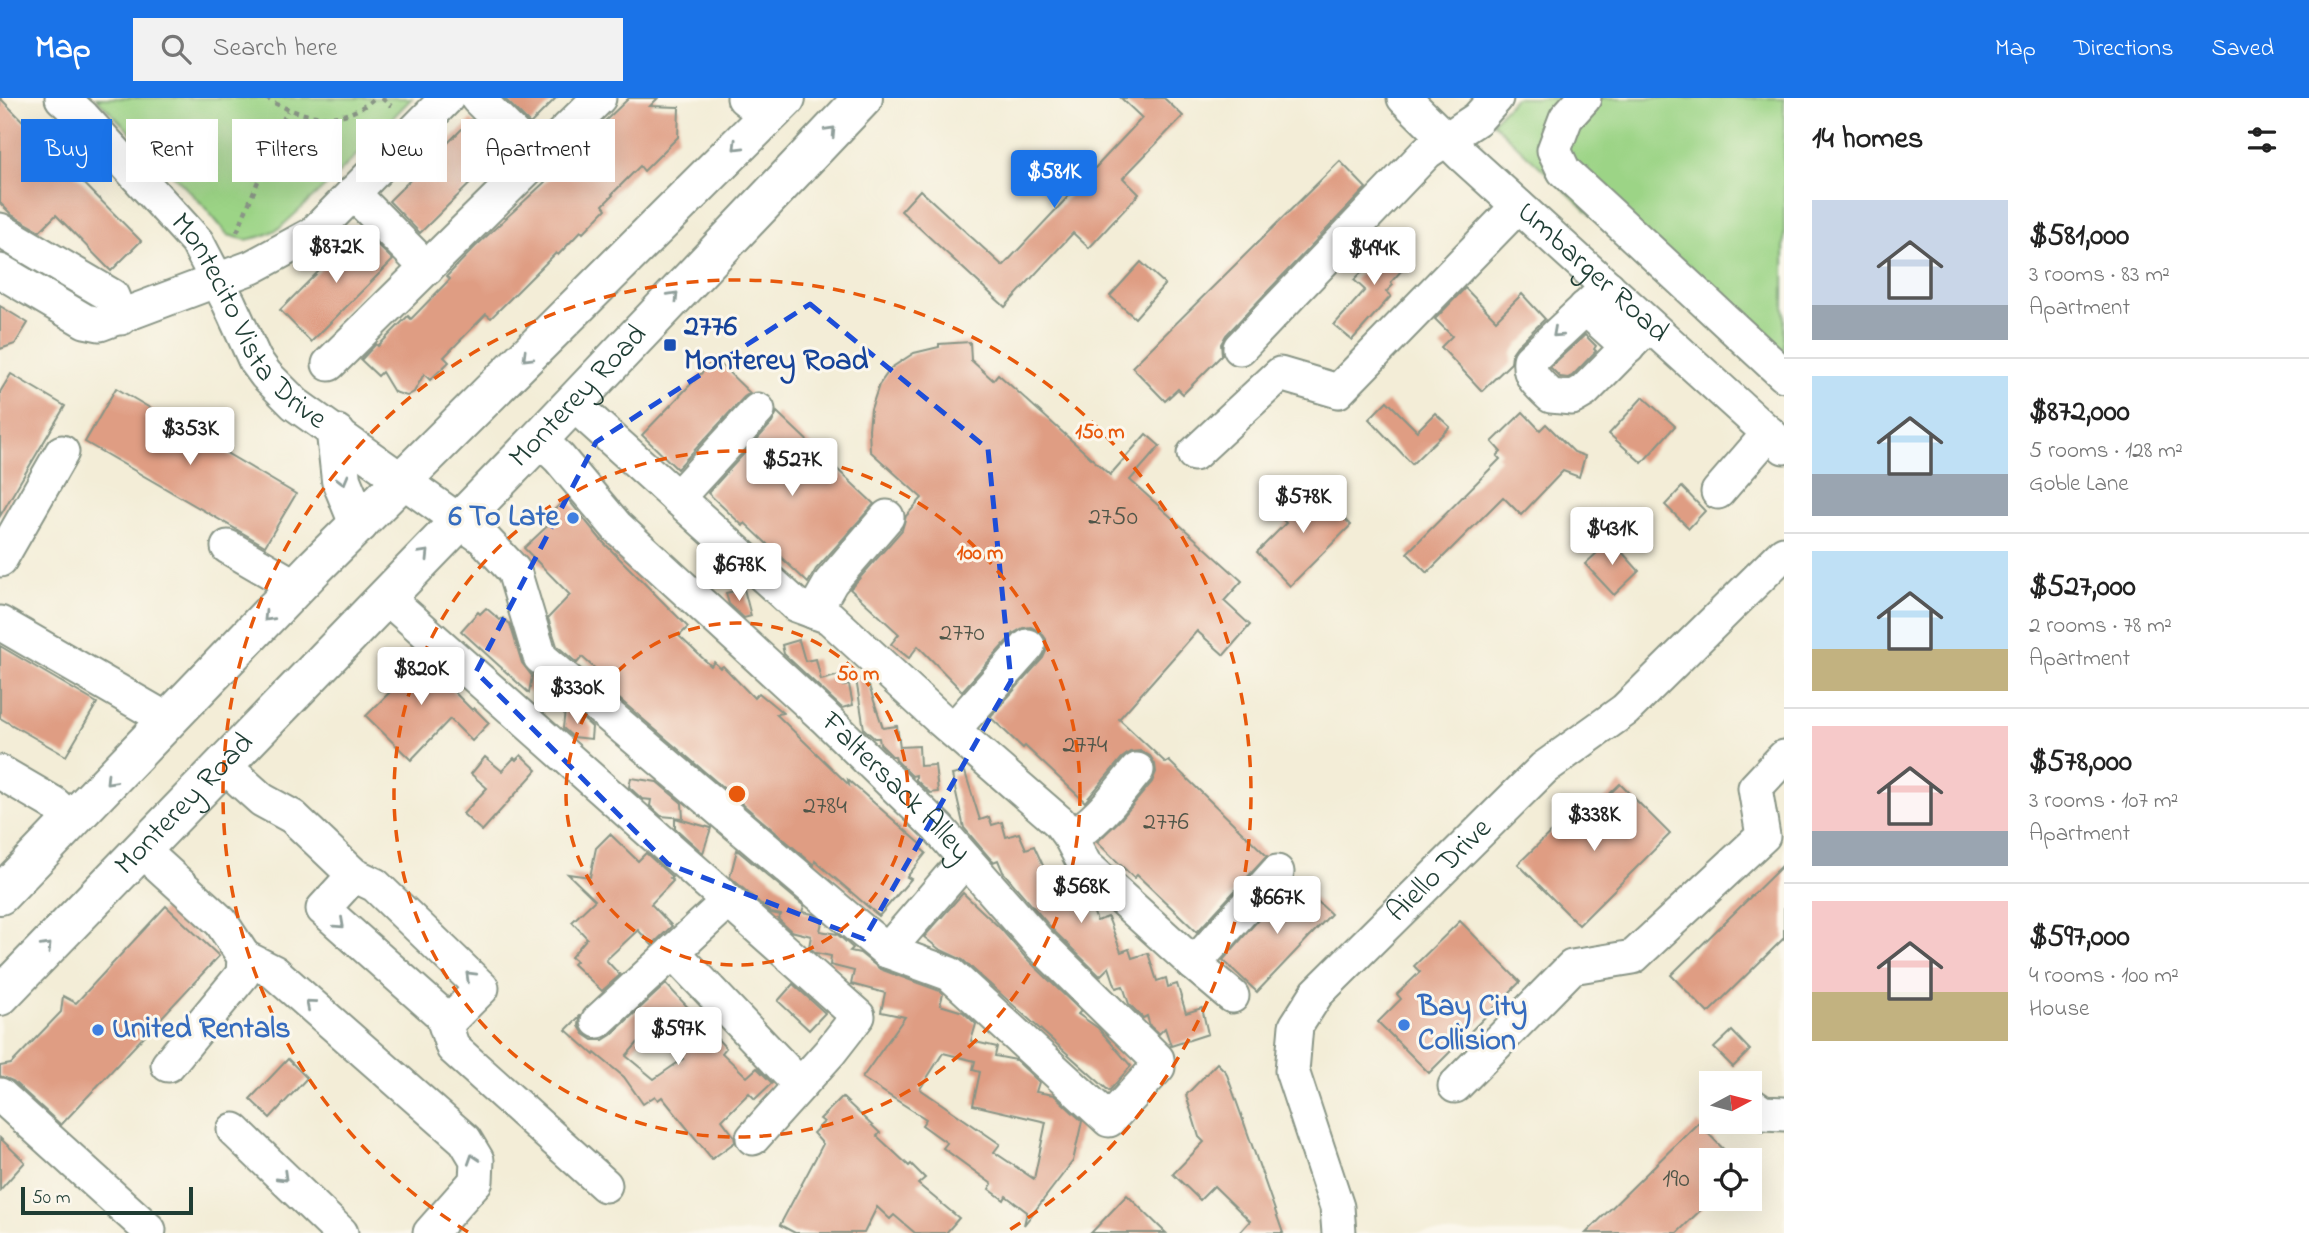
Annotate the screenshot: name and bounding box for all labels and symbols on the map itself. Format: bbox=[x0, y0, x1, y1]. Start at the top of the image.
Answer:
one-way arrow bbox=[823, 126, 836, 139]
one-way arrow bbox=[732, 137, 745, 150]
pin: $581K bbox=[1005, 150, 1103, 210]
street label: Umbarger Road bbox=[1506, 192, 1678, 354]
street label: Montecito Vista Drive bbox=[159, 204, 336, 442]
pin: $872K bbox=[287, 226, 385, 285]
pin: $494K bbox=[1325, 228, 1423, 287]
one-way arrow bbox=[666, 291, 679, 304]
place label: 2776 Monterey Road bbox=[683, 306, 868, 384]
street label: Monterey Road bbox=[499, 315, 658, 479]
one-way arrow bbox=[1552, 325, 1565, 337]
marker: 2776 Monterey Road bbox=[662, 337, 678, 353]
one-way arrow bbox=[522, 349, 535, 362]
pin: $353K bbox=[141, 408, 239, 467]
text: 150 m bbox=[1075, 418, 1125, 448]
pin: $527K bbox=[743, 438, 841, 498]
one-way arrow bbox=[334, 474, 349, 486]
pin: $578K bbox=[1254, 476, 1352, 535]
place label: 6 To Late bbox=[448, 496, 561, 540]
house number: 2750 bbox=[1088, 499, 1138, 537]
pin: $431K bbox=[1563, 508, 1661, 567]
marker: 6 To Late bbox=[565, 510, 581, 526]
text: 100 m bbox=[957, 539, 1003, 569]
pin: $678K bbox=[690, 544, 788, 603]
one-way arrow bbox=[417, 550, 430, 563]
one-way arrow bbox=[263, 609, 276, 622]
house number: 2770 bbox=[939, 615, 985, 653]
pin: $820K bbox=[372, 648, 470, 707]
text: 50 m bbox=[837, 660, 879, 690]
pin: $330K bbox=[528, 666, 626, 726]
street label: Faltersack Alley bbox=[809, 702, 981, 873]
street label: Monterey Road bbox=[105, 723, 265, 886]
house number: 2774 bbox=[1062, 727, 1108, 765]
one-way arrow bbox=[105, 772, 118, 785]
centre of rings bbox=[725, 782, 749, 806]
house number: 2784 bbox=[803, 788, 847, 826]
pin: $338K bbox=[1545, 794, 1643, 853]
house number: 2776 bbox=[1143, 804, 1189, 842]
street label: Aiello Drive bbox=[1377, 808, 1503, 933]
pin: $568K bbox=[1032, 866, 1130, 925]
pin: $667K bbox=[1228, 876, 1326, 936]
one-way arrow bbox=[332, 916, 345, 928]
one-way arrow bbox=[39, 942, 52, 955]
one-way arrow bbox=[465, 971, 478, 984]
place label: Bay City Collision bbox=[1416, 986, 1527, 1064]
one-way arrow bbox=[305, 1000, 318, 1012]
pin: $597K bbox=[629, 1007, 727, 1067]
place label: United Rentals bbox=[112, 1008, 290, 1052]
marker: Bay City Collision bbox=[1396, 1017, 1412, 1033]
marker: United Rentals bbox=[90, 1022, 106, 1038]
north arrow bbox=[1699, 1071, 1762, 1134]
one-way arrow bbox=[467, 1153, 481, 1166]
house number: 190 bbox=[1662, 1161, 1690, 1199]
one-way arrow bbox=[275, 1169, 288, 1182]
scale bar bbox=[21, 1184, 192, 1216]

